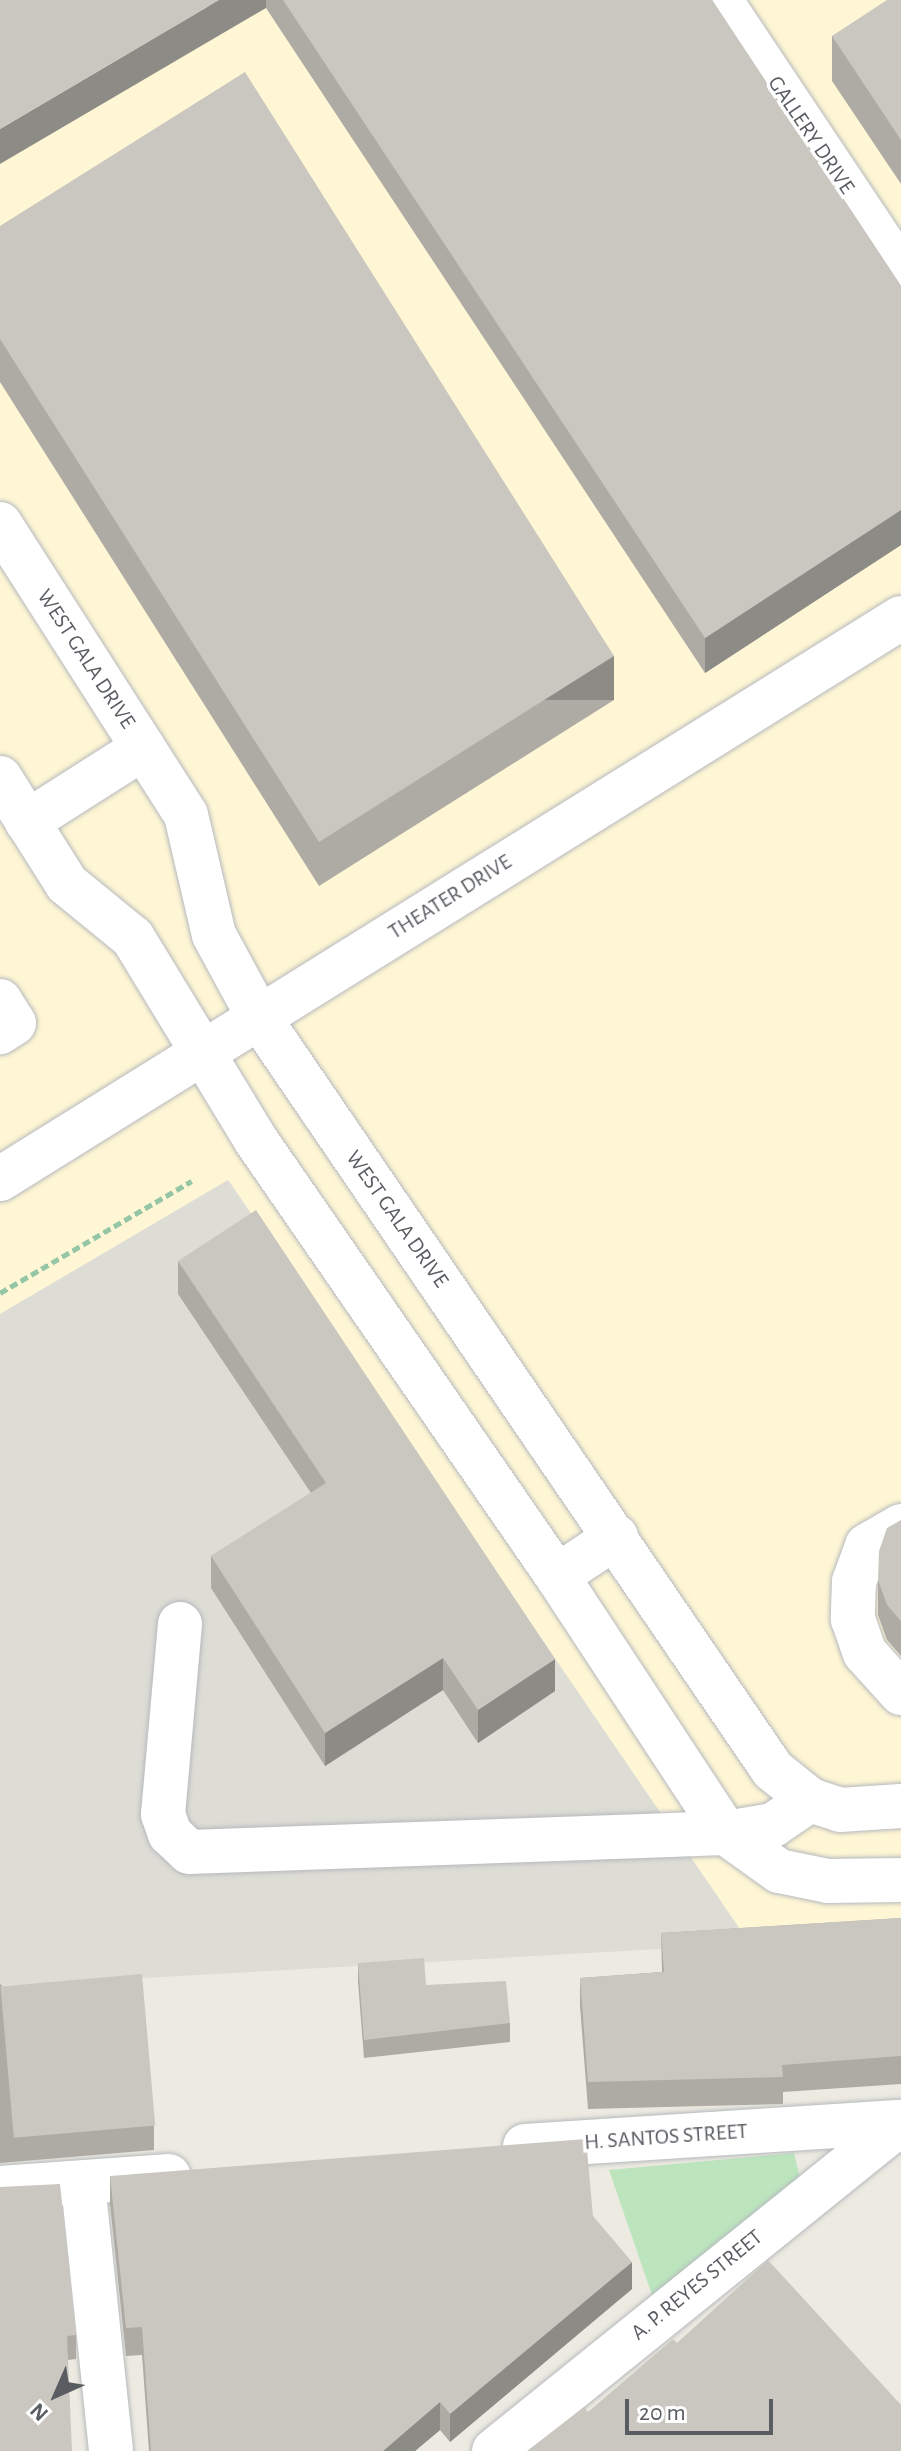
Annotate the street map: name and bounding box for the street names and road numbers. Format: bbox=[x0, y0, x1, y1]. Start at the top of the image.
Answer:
street label: GALLERY DRIVE bbox=[762, 71, 860, 199]
street label: WEST GALA DRIVE bbox=[31, 584, 141, 734]
street label: THEATER DRIVE bbox=[384, 849, 516, 945]
street label: WEST GALA DRIVE bbox=[340, 1145, 454, 1293]
street label: H. SANTOS STREET bbox=[583, 2118, 749, 2156]
street label: A. P. REYES STREET bbox=[626, 2224, 768, 2346]

